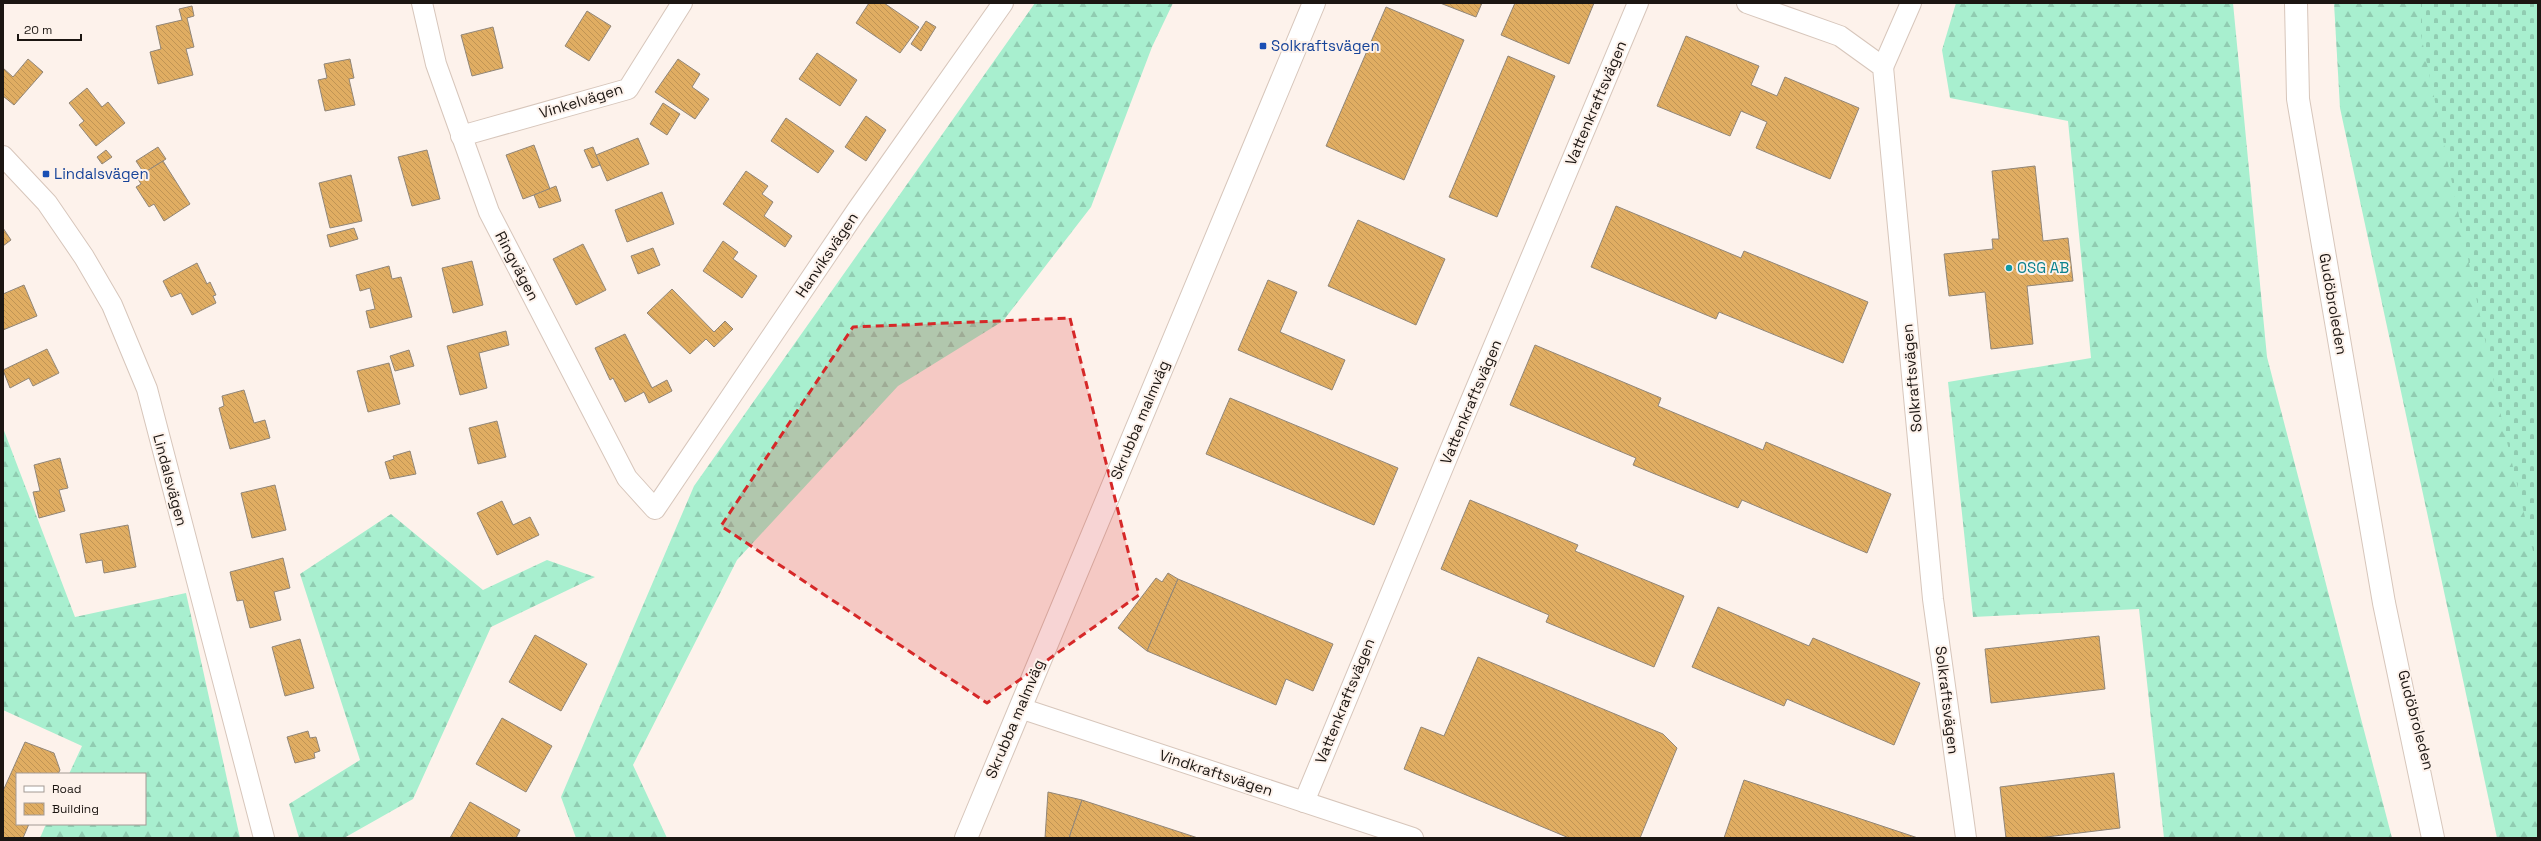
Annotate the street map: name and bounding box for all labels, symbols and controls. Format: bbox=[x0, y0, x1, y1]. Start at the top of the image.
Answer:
scale bar bbox=[18, 16, 81, 42]
text: 20 m bbox=[24, 22, 52, 38]
place label: Solkraftsvägen bbox=[1271, 36, 1380, 55]
street label: Vattenkraftsvägen bbox=[1561, 38, 1630, 168]
marker: Solkraftsvägen bbox=[1258, 41, 1268, 51]
street label: Vinkelvägen bbox=[537, 79, 625, 122]
place label: Lindalsvägen bbox=[54, 164, 149, 183]
marker: Lindalsvägen bbox=[41, 169, 51, 179]
street label: Hanviksvägen bbox=[791, 209, 862, 301]
street label: Ringvägen bbox=[491, 228, 544, 304]
street label: Gudöbroleden bbox=[2315, 252, 2352, 356]
place label: OSG AB bbox=[2017, 258, 2069, 277]
marker: OSG AB bbox=[2004, 263, 2014, 273]
street label: Solkraftsvägen bbox=[1897, 323, 1926, 433]
street label: Vattenkraftsvägen bbox=[1436, 337, 1505, 467]
street label: Skrubba malmväg bbox=[1106, 357, 1173, 482]
street label: Lindalsvägen bbox=[149, 432, 192, 528]
street label: Vattenkraftsvägen bbox=[1311, 635, 1378, 766]
street label: Solkraftsvägen bbox=[1931, 645, 1964, 755]
street label: Skrubba malmväg bbox=[981, 656, 1048, 781]
street label: Gudöbroleden bbox=[2394, 668, 2439, 772]
street label: Vindkraftsvägen bbox=[1157, 745, 1275, 800]
legend bbox=[16, 773, 146, 825]
text: Road bbox=[52, 781, 81, 797]
text: Building bbox=[52, 801, 99, 817]

